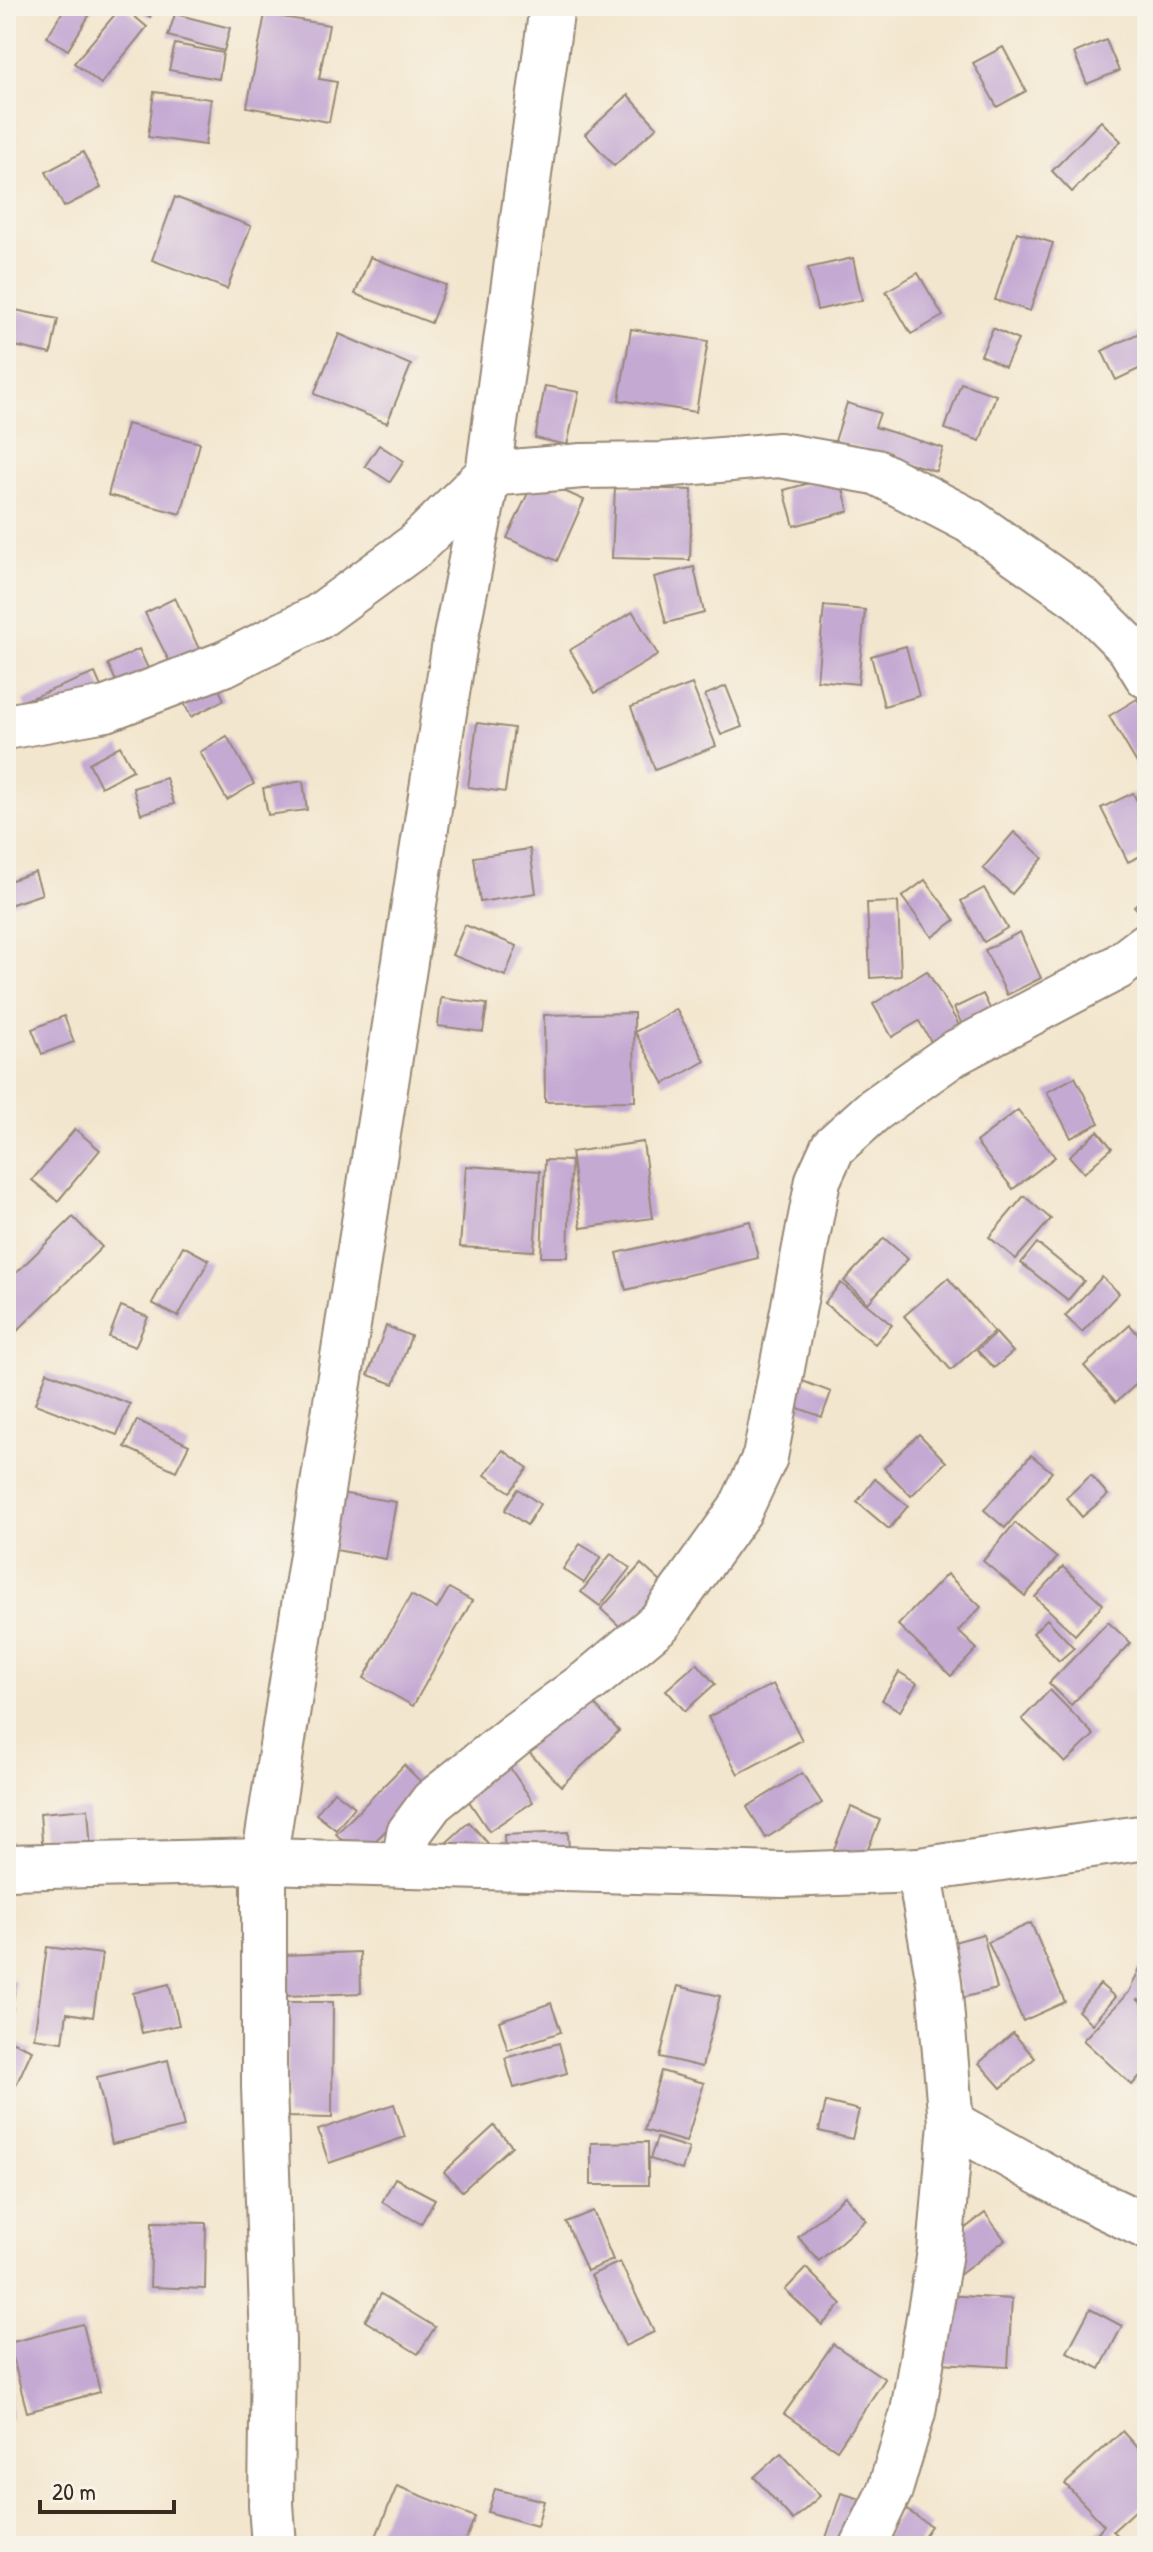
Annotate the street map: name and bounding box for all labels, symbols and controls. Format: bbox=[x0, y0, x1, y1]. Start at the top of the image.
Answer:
scale bar bbox=[40, 2464, 174, 2514]
text: 20 m bbox=[52, 2475, 96, 2507]

